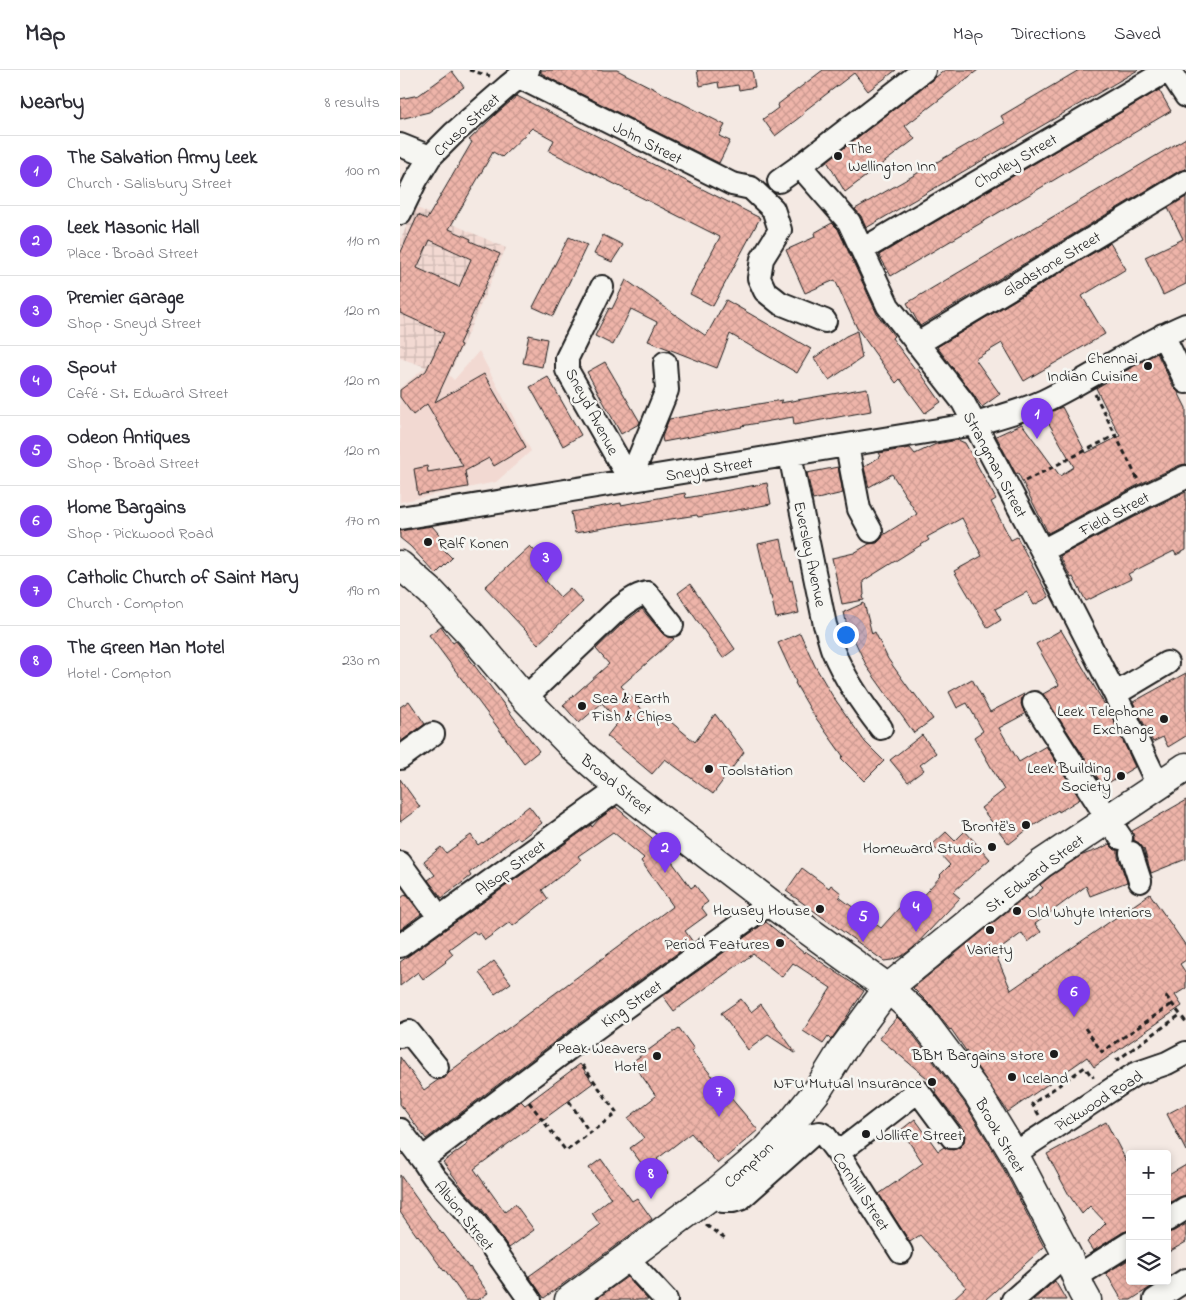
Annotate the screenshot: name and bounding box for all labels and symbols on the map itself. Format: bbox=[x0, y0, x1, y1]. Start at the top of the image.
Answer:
street label: Cruso Street bbox=[429, 88, 507, 163]
street label: John Street bbox=[608, 116, 687, 172]
street label: Chorley Street bbox=[970, 128, 1063, 195]
place label: The Wellington Inn bbox=[848, 137, 936, 179]
marker: The Wellington Inn bbox=[832, 150, 844, 162]
street label: Gladstone Street bbox=[998, 225, 1107, 304]
place label: Chennai Indian Cuisine bbox=[1047, 347, 1139, 389]
marker: Chennai Indian Cuisine bbox=[1142, 360, 1154, 372]
street label: Sneyd Avenue bbox=[558, 364, 625, 460]
pin: 1 bbox=[1021, 398, 1053, 439]
street label: Strangman Street bbox=[956, 407, 1033, 523]
street label: Sneyd Street bbox=[664, 451, 755, 489]
street label: Field Street bbox=[1075, 486, 1155, 544]
street label: Eversley Avenue bbox=[786, 499, 832, 610]
place label: Ralf Konen bbox=[438, 532, 509, 556]
marker: Ralf Konen bbox=[422, 536, 434, 548]
pin: 3 bbox=[530, 542, 562, 583]
your location bbox=[833, 622, 859, 648]
place label: Sea & Earth Fish & Chips bbox=[591, 687, 672, 729]
marker: Sea & Earth Fish & Chips bbox=[576, 700, 588, 712]
place label: Leek Telephone Exchange bbox=[1057, 700, 1155, 742]
marker: Leek Telephone Exchange bbox=[1158, 713, 1170, 725]
street label: Broad Street bbox=[574, 749, 657, 822]
place label: Leek Building Society bbox=[1027, 757, 1111, 799]
place label: Toolstation bbox=[719, 759, 793, 783]
marker: Toolstation bbox=[703, 763, 715, 775]
marker: Leek Building Society bbox=[1115, 770, 1127, 782]
place label: Brontë's bbox=[961, 815, 1016, 839]
marker: Brontë's bbox=[1020, 819, 1032, 831]
street label: St. Edward Street bbox=[980, 829, 1090, 920]
pin: 2 bbox=[649, 832, 681, 873]
street label: Alsop Street bbox=[471, 834, 552, 902]
place label: Homeward Studio bbox=[863, 837, 982, 861]
marker: Homeward Studio bbox=[986, 841, 998, 853]
pin: 4 bbox=[900, 891, 932, 932]
place label: Housey House bbox=[713, 899, 811, 923]
pin: 5 bbox=[847, 901, 879, 942]
place label: Old Whyte Interiors bbox=[1027, 901, 1152, 925]
marker: Housey House bbox=[814, 903, 826, 915]
marker: Old Whyte Interiors bbox=[1011, 905, 1023, 917]
marker: Variety bbox=[984, 924, 996, 936]
place label: Period Features bbox=[664, 933, 770, 957]
marker: Period Features bbox=[774, 937, 786, 949]
place label: Variety bbox=[966, 938, 1013, 962]
street label: King Street bbox=[597, 974, 668, 1035]
pin: 6 bbox=[1058, 976, 1090, 1017]
place label: Peak Weavers Hotel bbox=[557, 1037, 647, 1079]
place label: BBM Bargains store bbox=[911, 1044, 1045, 1068]
marker: BBM Bargains store bbox=[1048, 1048, 1060, 1060]
marker: Peak Weavers Hotel bbox=[651, 1050, 663, 1062]
street label: Pickwood Road bbox=[1050, 1065, 1148, 1138]
place label: Iceland bbox=[1022, 1067, 1068, 1091]
marker: Iceland bbox=[1006, 1071, 1018, 1083]
place label: NFU Mutual Insurance bbox=[773, 1072, 923, 1096]
pin: 7 bbox=[703, 1076, 735, 1117]
marker: NFU Mutual Insurance bbox=[926, 1076, 938, 1088]
street label: Brook Street bbox=[968, 1093, 1031, 1179]
place label: Jolliffe Street bbox=[876, 1124, 964, 1148]
marker: Jolliffe Street bbox=[860, 1128, 872, 1140]
street label: Compton bbox=[719, 1136, 780, 1194]
street label: Cornhill Street bbox=[826, 1148, 895, 1237]
pin: 8 bbox=[635, 1158, 667, 1199]
street label: Albion Street bbox=[428, 1176, 500, 1257]

